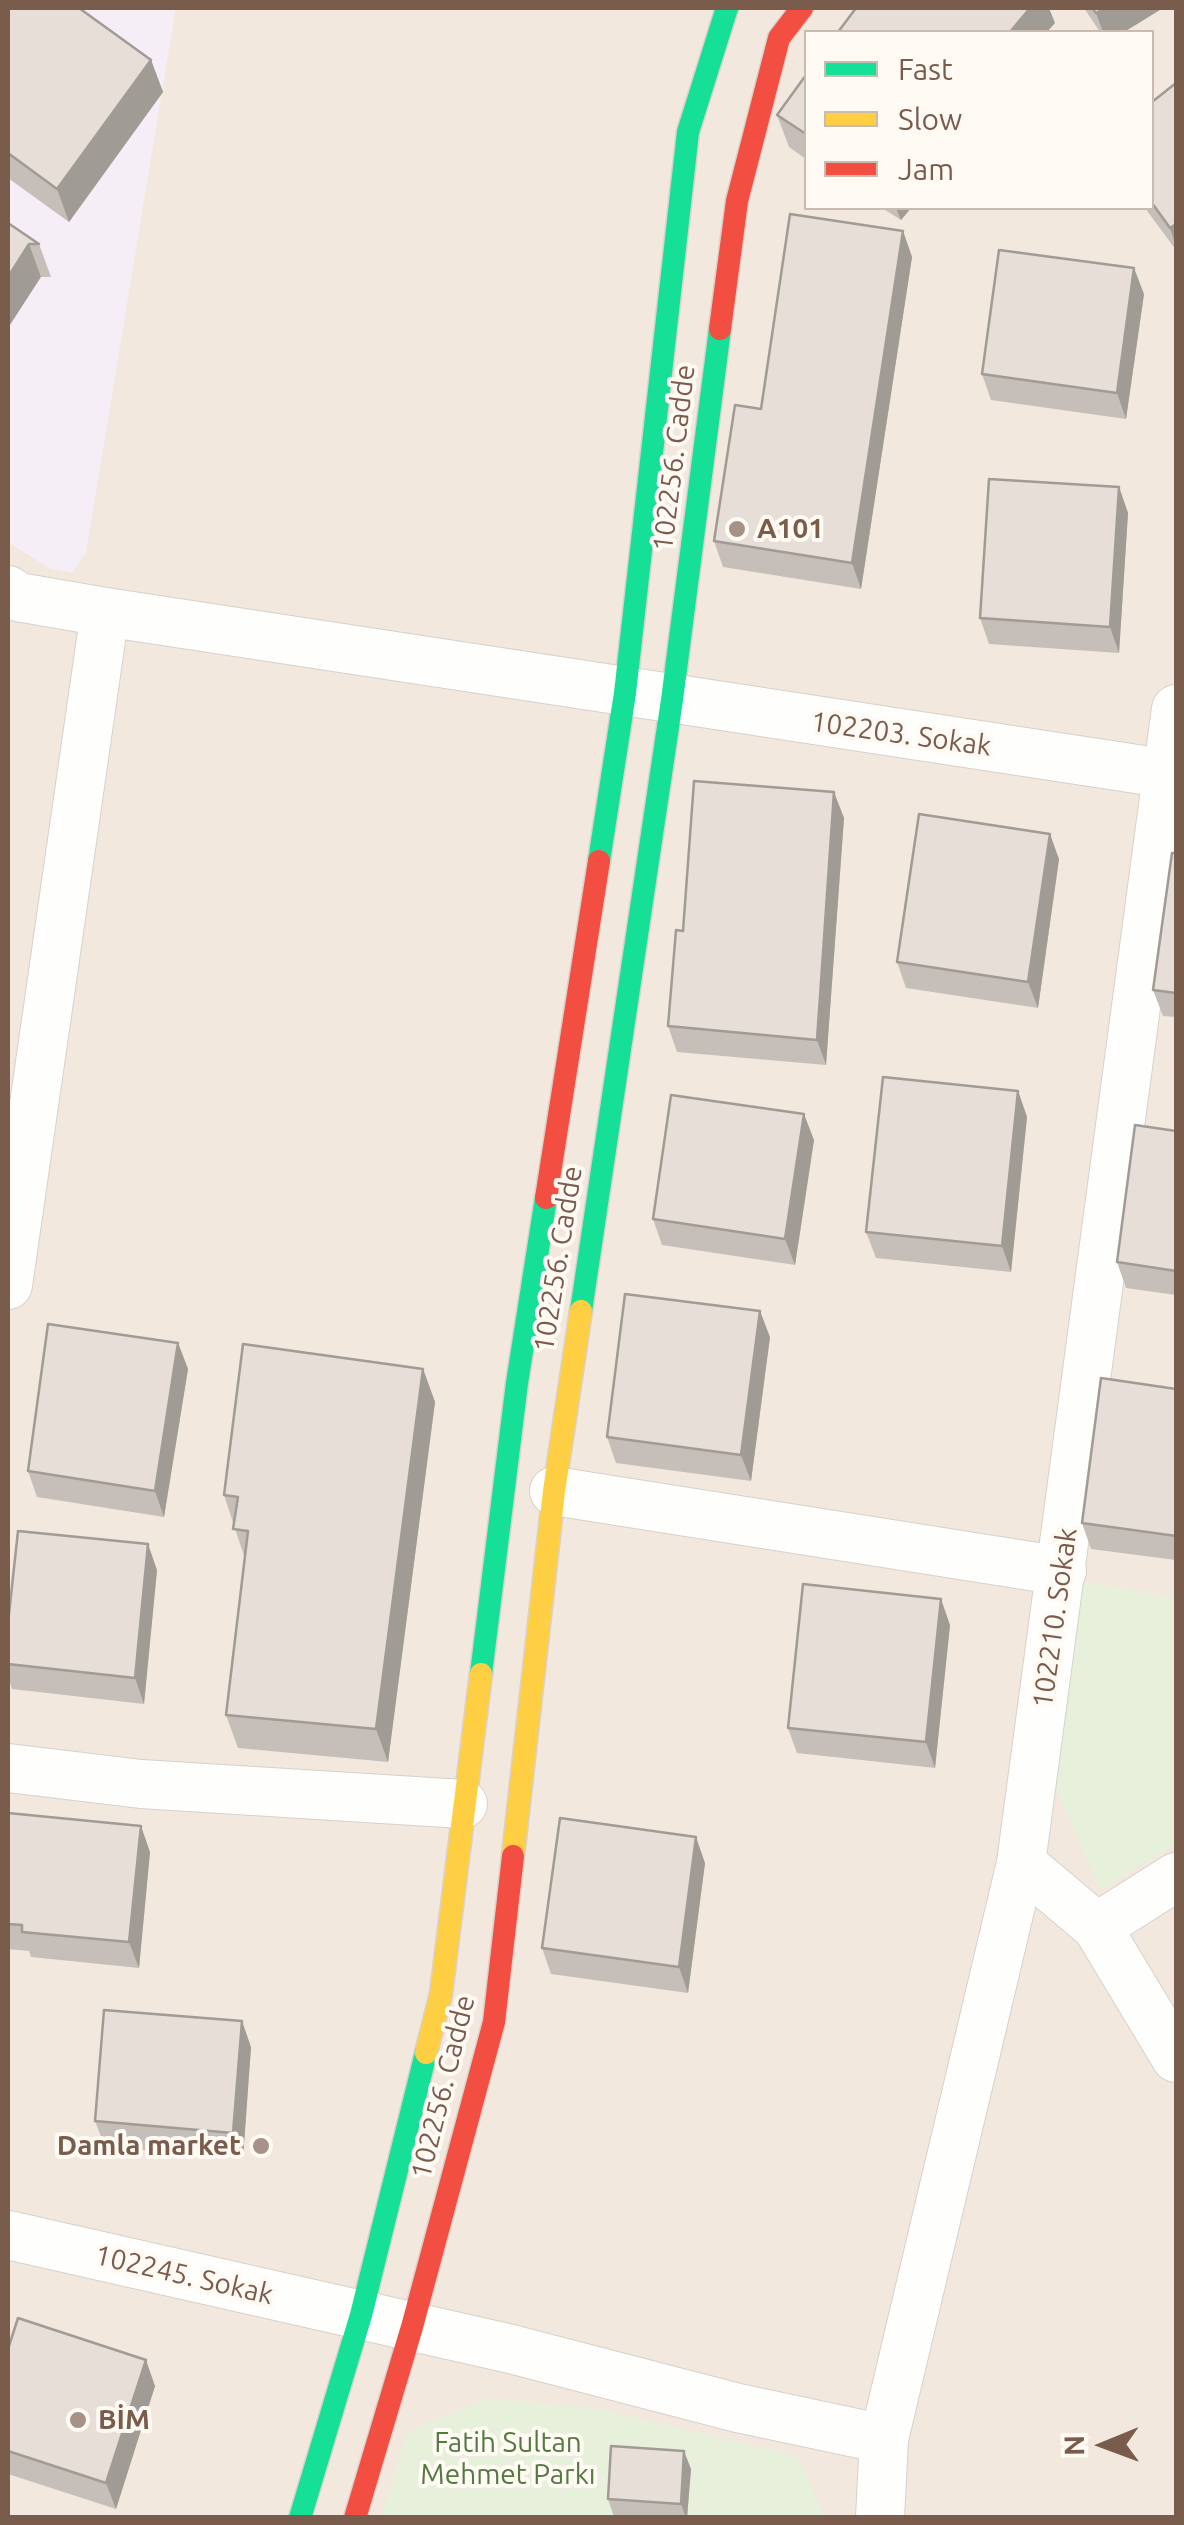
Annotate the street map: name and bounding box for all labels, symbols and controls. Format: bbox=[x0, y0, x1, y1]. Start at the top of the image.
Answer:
legend bbox=[804, 30, 1154, 210]
text: Fast bbox=[898, 52, 953, 86]
text: Slow bbox=[898, 102, 962, 136]
text: Jam bbox=[898, 152, 954, 186]
street label: 102256. Cadde bbox=[646, 363, 702, 553]
place label: A101 bbox=[757, 512, 824, 546]
marker: A101 bbox=[726, 518, 748, 540]
street label: 102203. Sokak bbox=[809, 705, 993, 763]
street label: 102256. Cadde bbox=[527, 1164, 589, 1354]
street label: 102210. Sokak bbox=[1026, 1526, 1084, 1710]
street label: 102256. Cadde bbox=[404, 1992, 482, 2182]
place label: Damla market bbox=[57, 2129, 241, 2163]
marker: Damla market bbox=[250, 2135, 272, 2157]
street label: 102245. Sokak bbox=[92, 2238, 276, 2312]
north arrow bbox=[1054, 2395, 1154, 2495]
place label: BİM bbox=[98, 2403, 150, 2437]
marker: BİM bbox=[67, 2409, 89, 2431]
park label: Fatih Sultan Mehmet Parkı bbox=[420, 2426, 596, 2492]
text: N bbox=[1058, 2435, 1089, 2456]

